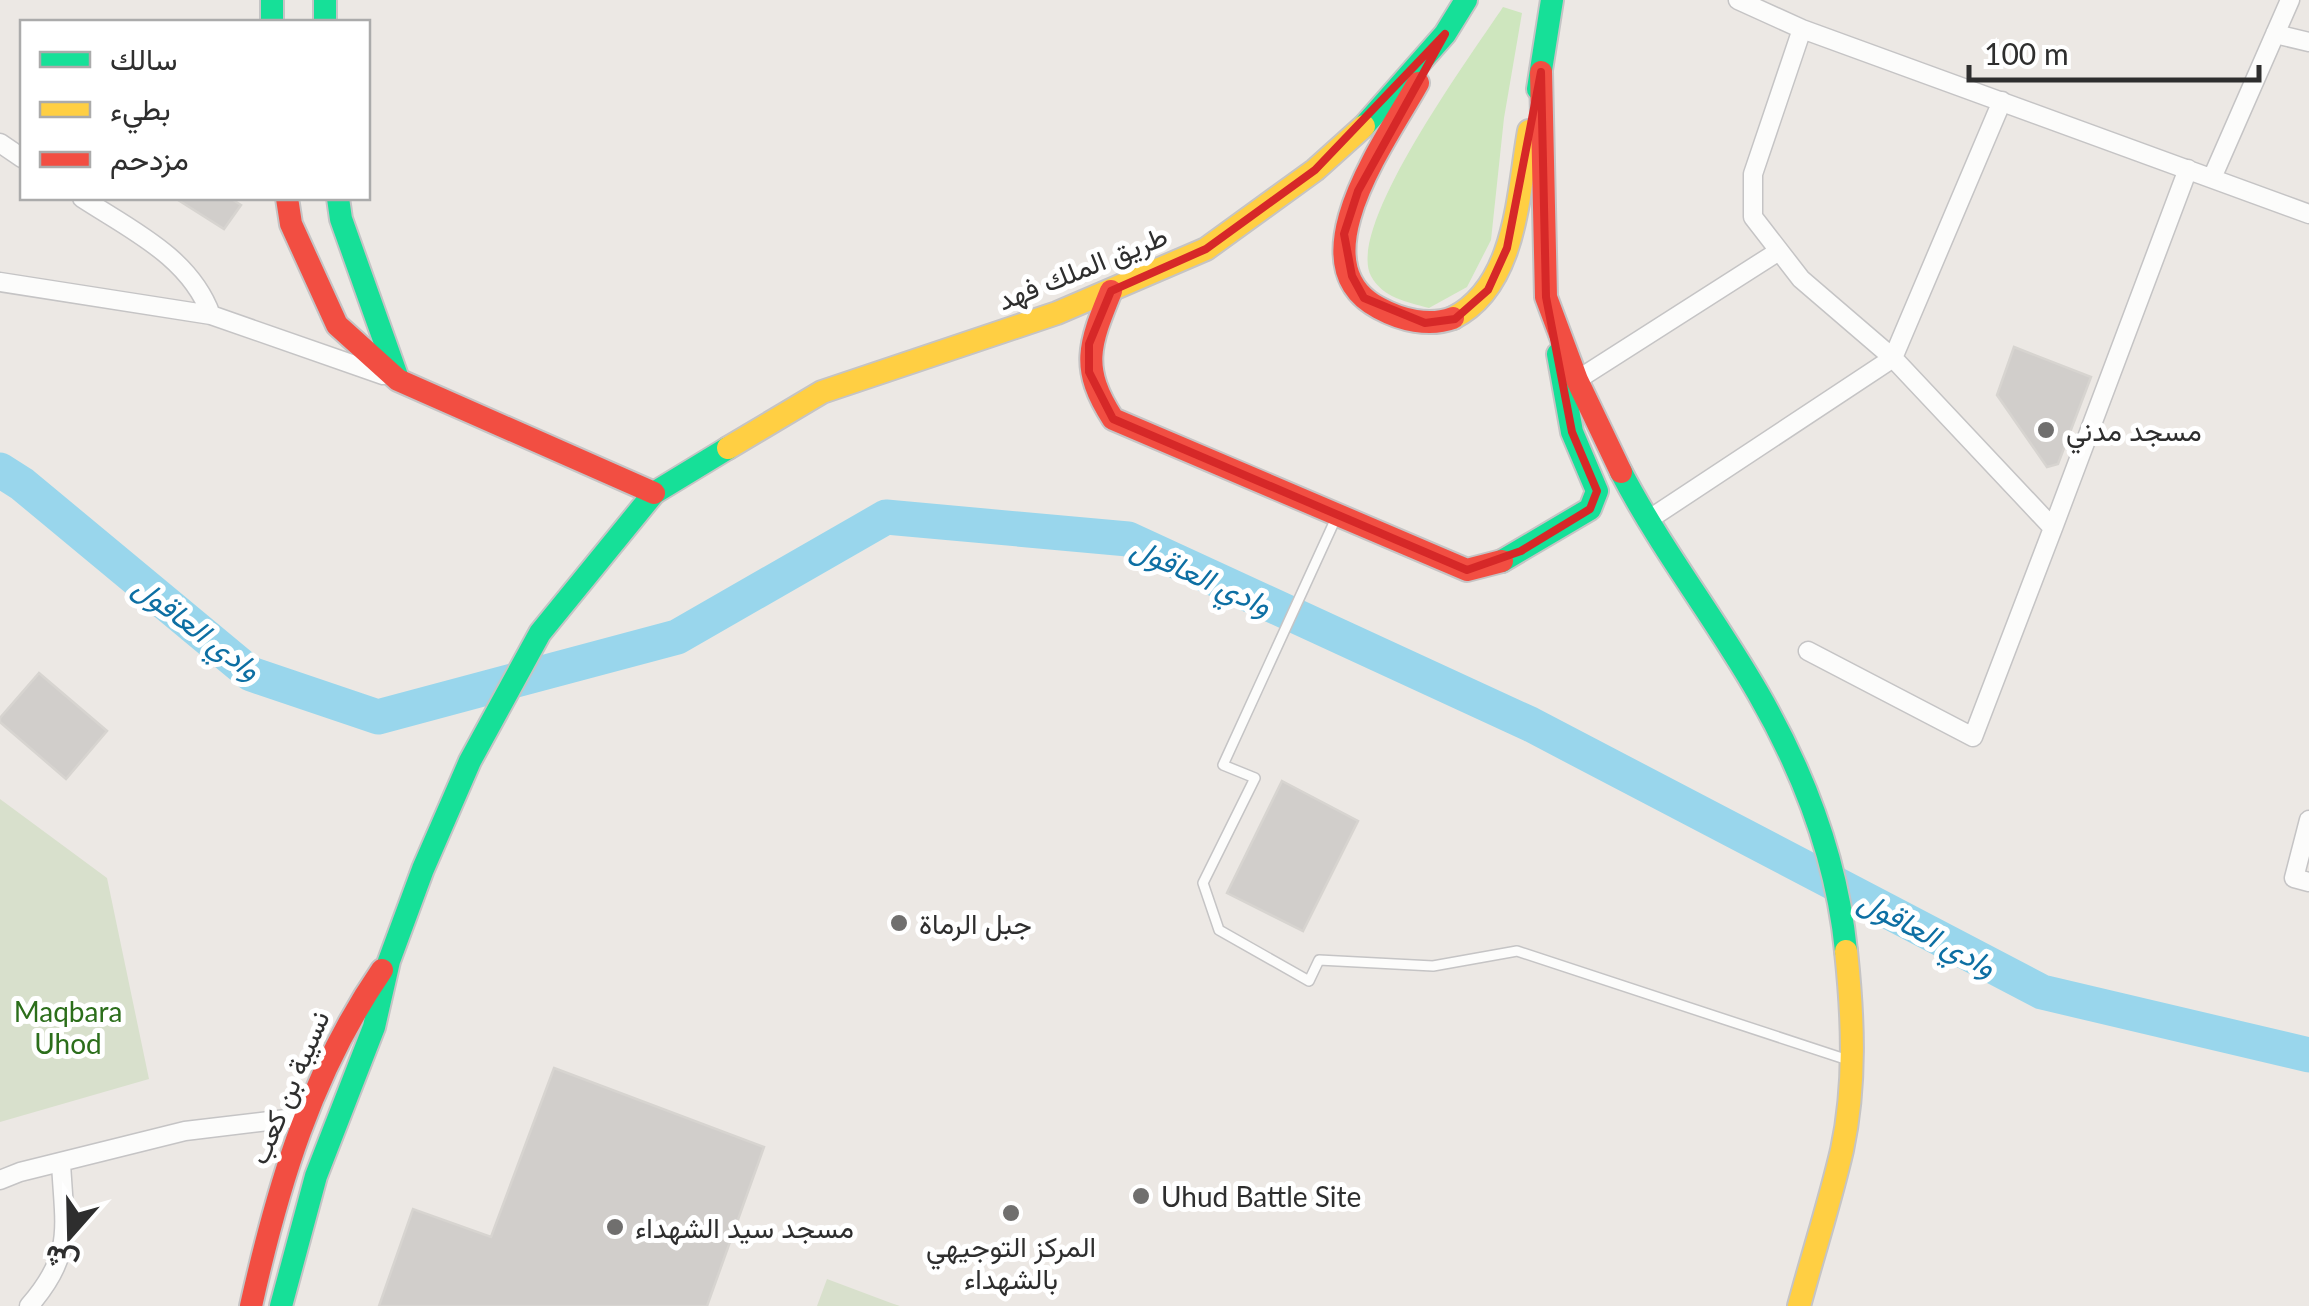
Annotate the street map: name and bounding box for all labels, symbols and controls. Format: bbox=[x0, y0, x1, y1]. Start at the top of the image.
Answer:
legend bbox=[20, 20, 370, 200]
scale bar bbox=[1969, 20, 2259, 82]
text: 100 m bbox=[1984, 35, 2069, 71]
text: سالك bbox=[110, 40, 177, 76]
text: بطيء bbox=[110, 90, 171, 134]
text: مزدحم bbox=[110, 140, 189, 179]
street label: طريق الملك فهد bbox=[992, 217, 1173, 318]
place label: مسجد مدني bbox=[2066, 413, 2202, 454]
marker: مسجد مدني bbox=[2035, 419, 2057, 441]
water label: وادي العاقول bbox=[1123, 528, 1278, 629]
water label: وادي العاقول bbox=[123, 568, 269, 693]
water label: وادي العاقول bbox=[1850, 881, 2003, 990]
place label: جبل الرماة bbox=[919, 906, 1032, 942]
marker: جبل الرماة bbox=[888, 912, 910, 934]
park label: Maqbara Uhod bbox=[14, 994, 122, 1060]
street label: نسيبة بن كعب bbox=[240, 1005, 336, 1169]
place label: Uhud Battle Site bbox=[1161, 1179, 1361, 1213]
marker: Uhud Battle Site bbox=[1130, 1185, 1152, 1207]
north arrow bbox=[20, 1186, 120, 1286]
marker: المركز التوجيهي بالشهداء bbox=[1000, 1202, 1022, 1224]
place label: مسجد سيد الشهداء bbox=[635, 1210, 854, 1246]
marker: مسجد سيد الشهداء bbox=[604, 1216, 626, 1238]
place label: المركز التوجيهي بالشهداء bbox=[926, 1229, 1096, 1297]
text: ش bbox=[39, 1238, 83, 1282]

